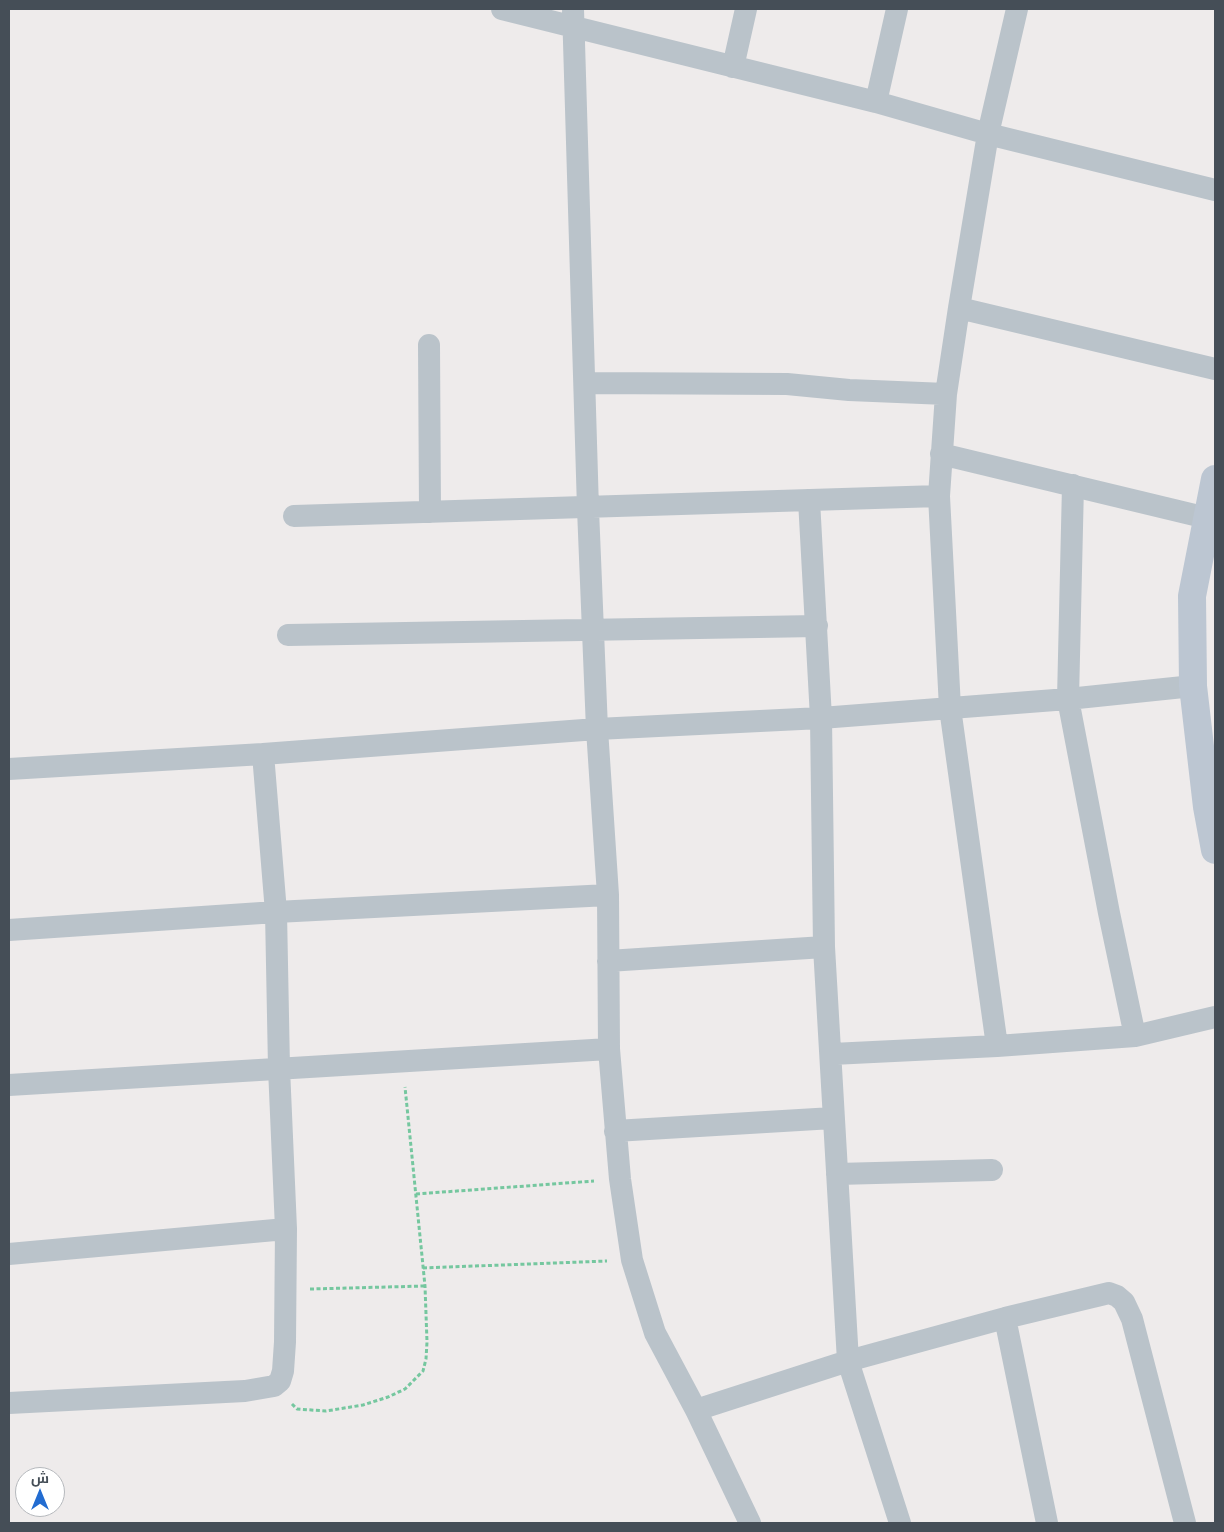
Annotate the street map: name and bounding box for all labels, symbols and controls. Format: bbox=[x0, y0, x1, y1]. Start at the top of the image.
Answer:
north arrow bbox=[15, 1467, 65, 1517]
text: ش bbox=[31, 1468, 49, 1487]

